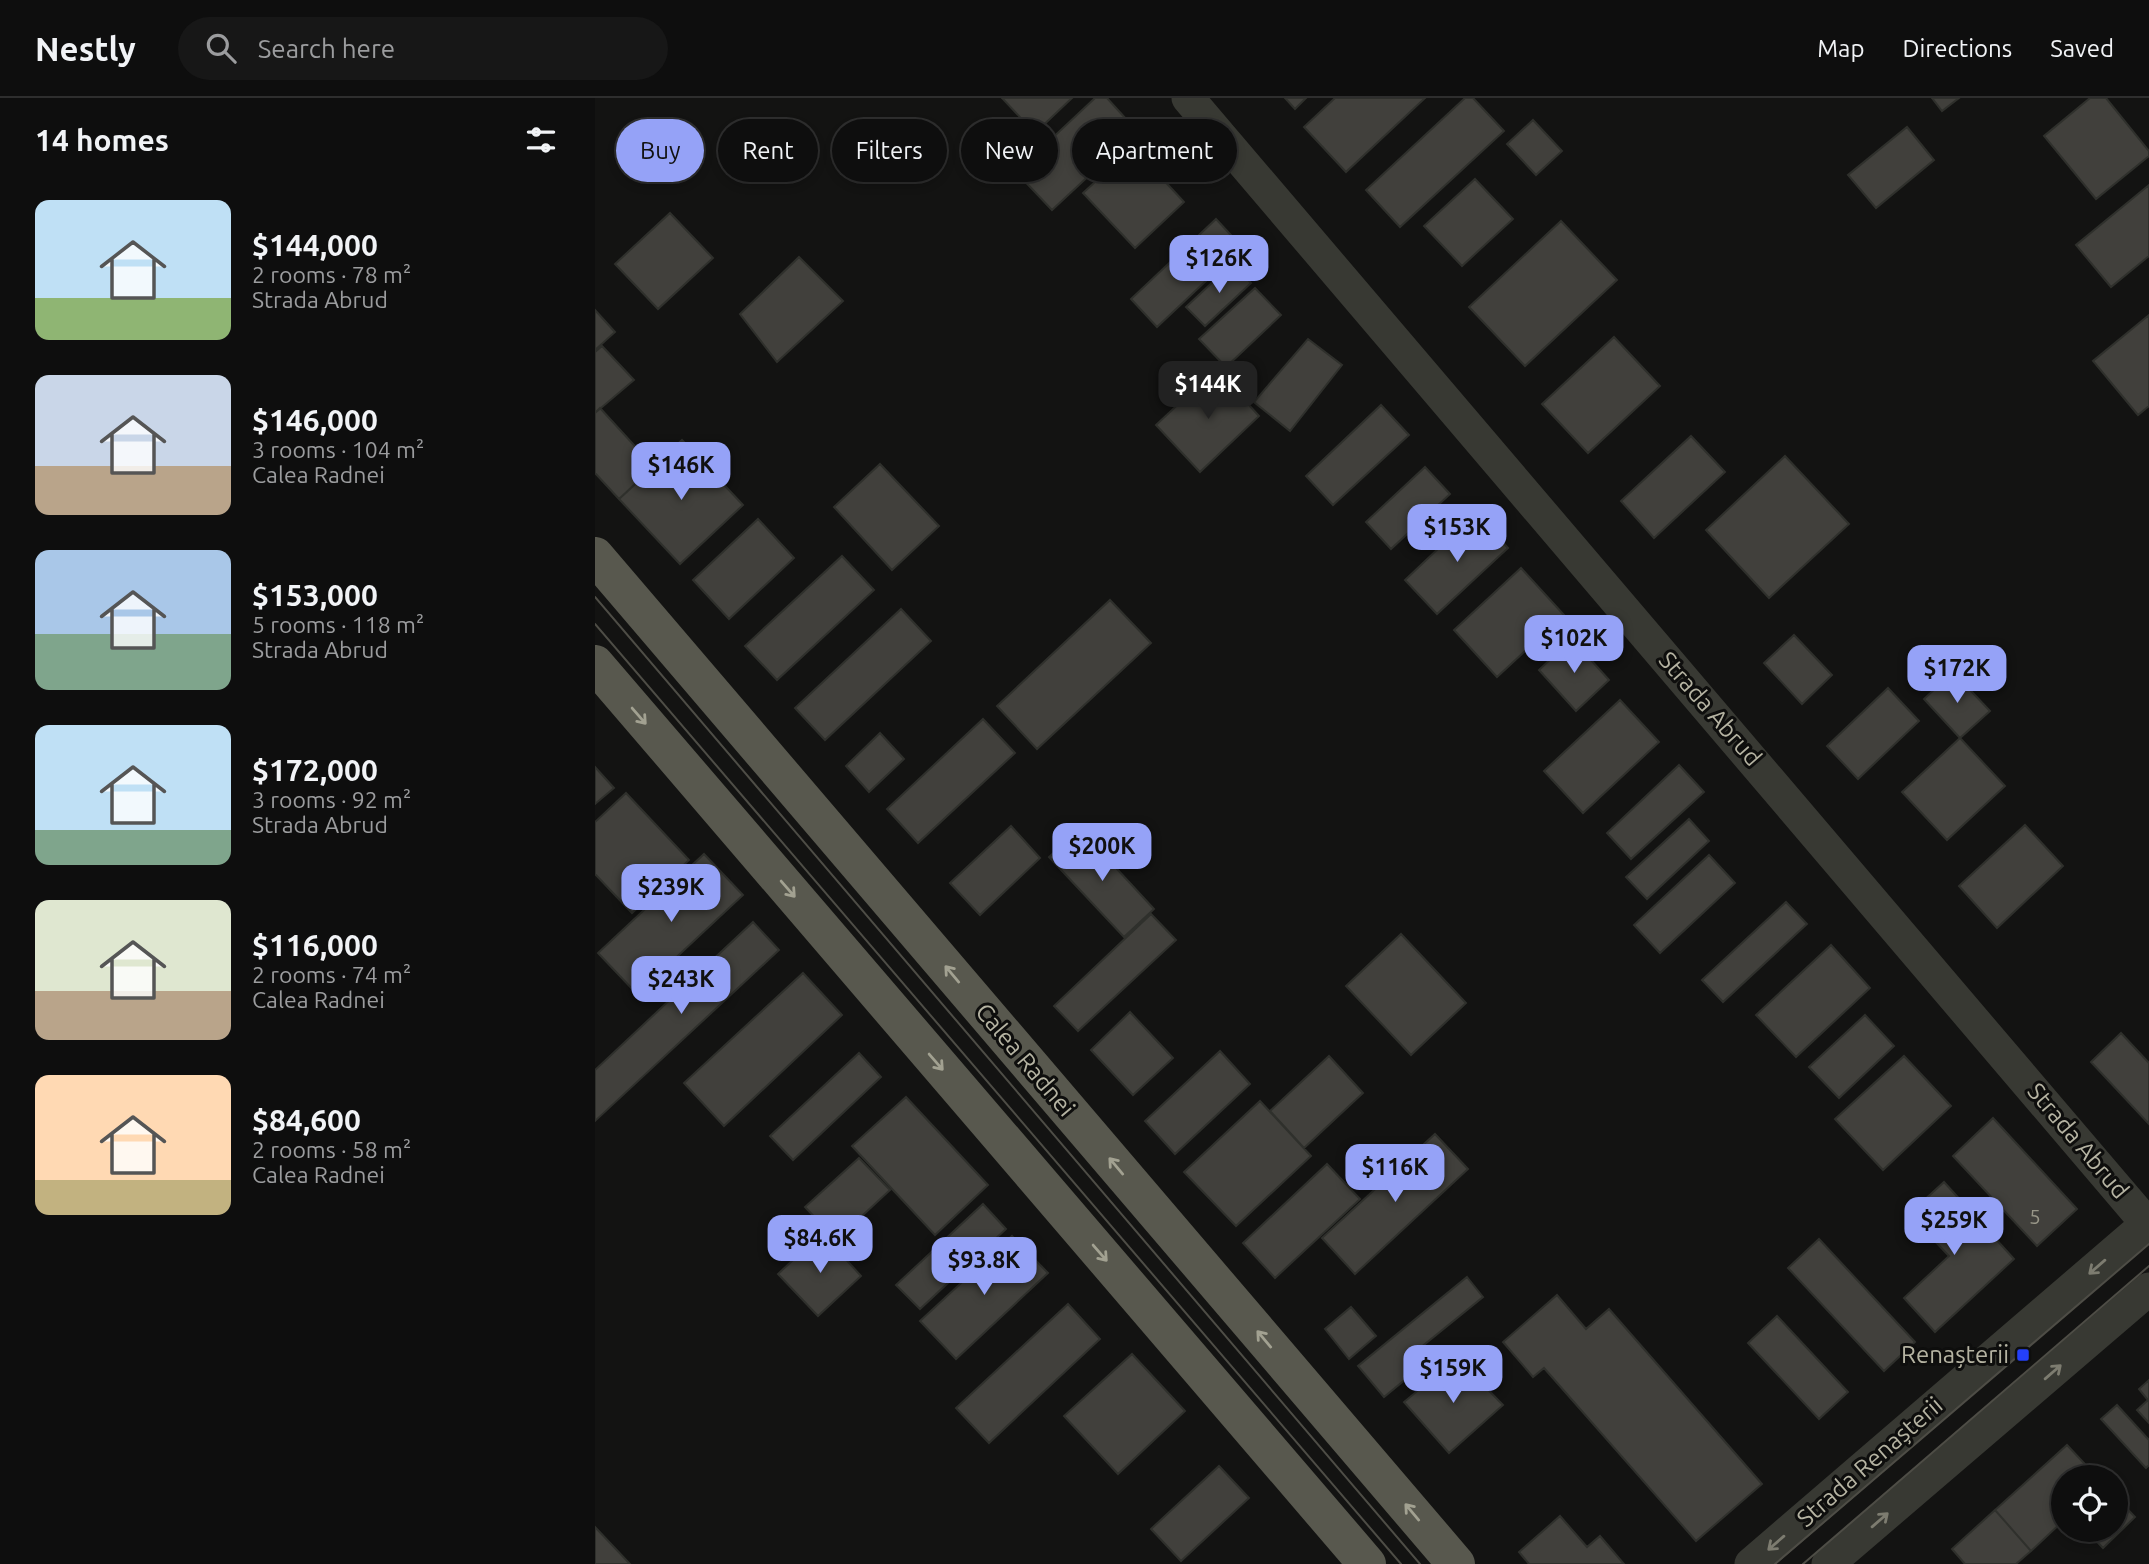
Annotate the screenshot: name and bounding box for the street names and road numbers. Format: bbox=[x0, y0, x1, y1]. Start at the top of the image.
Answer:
street label: Strada Abrud bbox=[1654, 646, 1767, 771]
street label: Calea Radnei bbox=[971, 998, 1080, 1121]
street label: Strada Abrud bbox=[2022, 1078, 2134, 1204]
street label: Strada Renașterii bbox=[1792, 1391, 1948, 1532]

